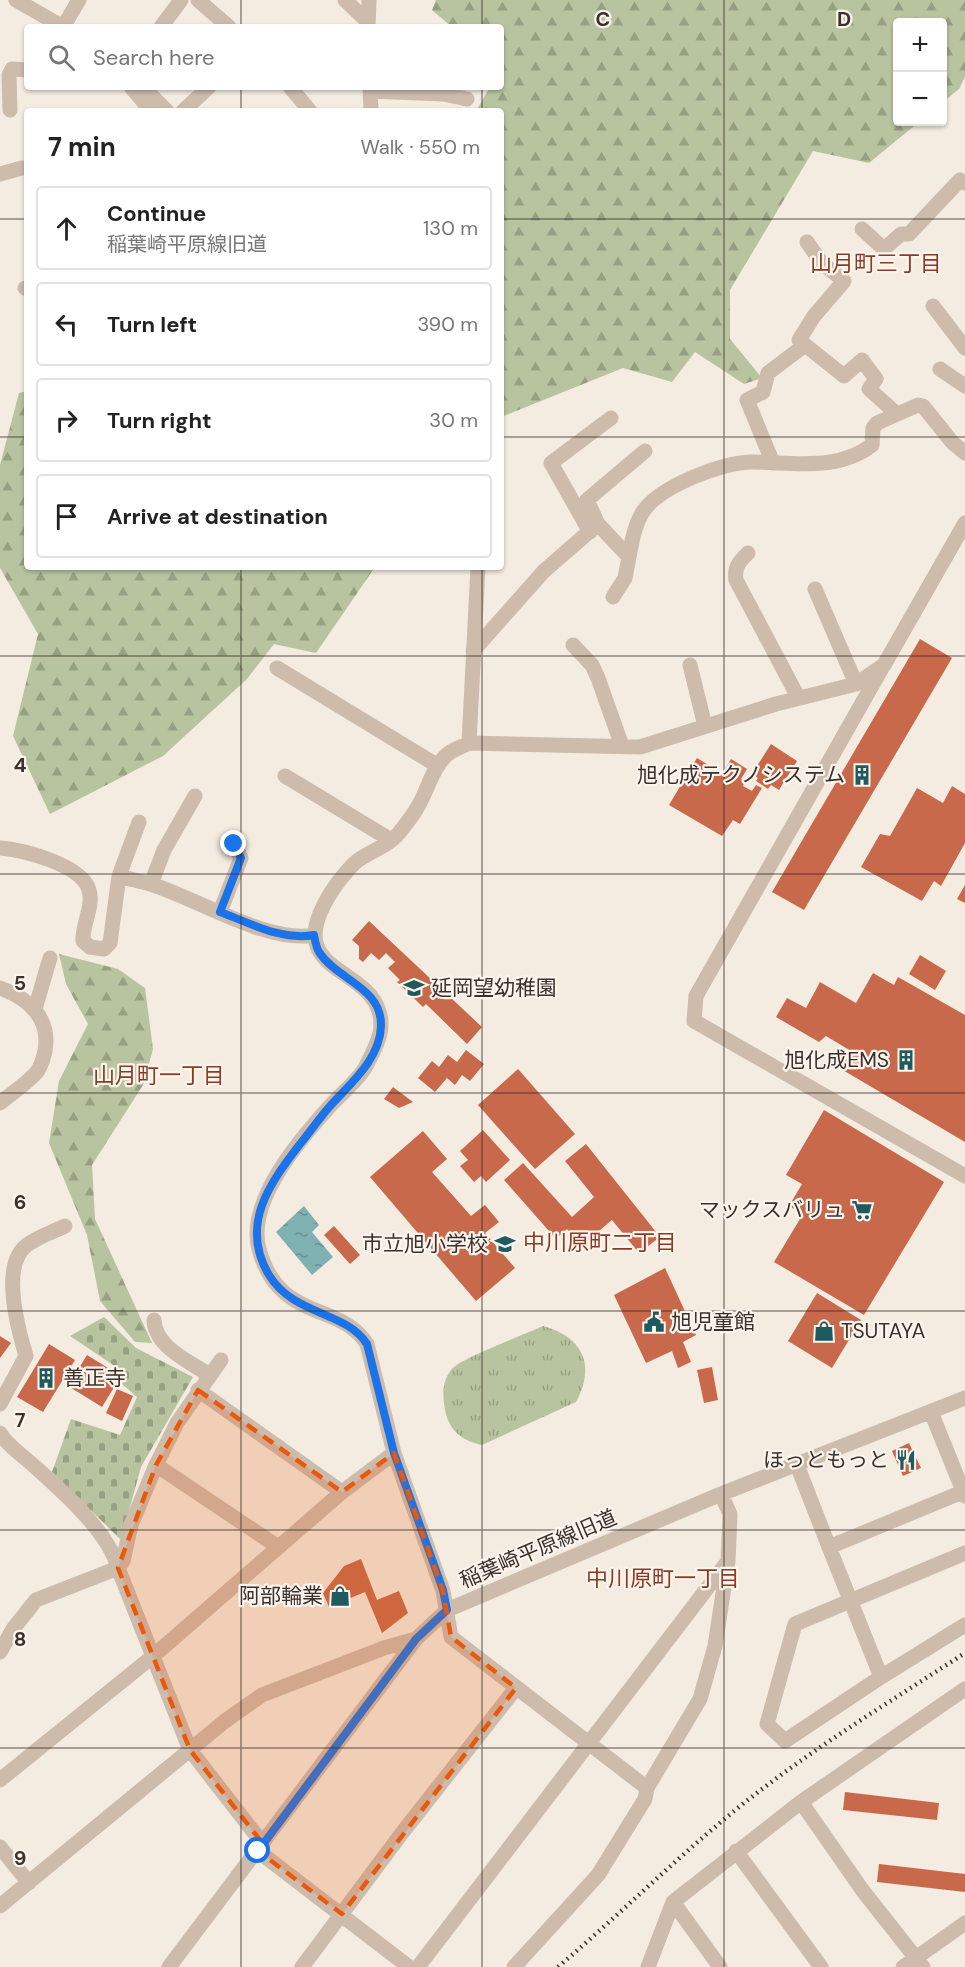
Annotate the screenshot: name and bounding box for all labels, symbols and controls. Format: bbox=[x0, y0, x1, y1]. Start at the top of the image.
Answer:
text: C bbox=[596, 6, 610, 32]
text: D bbox=[837, 6, 851, 32]
map controls bbox=[893, 18, 947, 126]
button: + bbox=[893, 18, 947, 72]
search box bbox=[24, 24, 504, 90]
icon: search bbox=[45, 41, 78, 74]
text: Search here bbox=[93, 43, 214, 72]
button: − bbox=[893, 72, 947, 126]
text: 7 min bbox=[48, 130, 116, 164]
text: Walk · 550 m bbox=[360, 134, 480, 160]
text: Continue bbox=[107, 199, 206, 228]
icon: ahead bbox=[50, 212, 83, 245]
text: 130 m bbox=[423, 215, 478, 241]
text: 稲葉崎平原線旧道 bbox=[107, 231, 267, 257]
district label: 山月町三丁目 bbox=[810, 249, 942, 278]
icon: left bbox=[50, 308, 83, 341]
text: Turn left bbox=[107, 310, 197, 339]
text: 390 m bbox=[417, 311, 478, 337]
icon: right bbox=[50, 404, 83, 437]
text: Turn right bbox=[107, 406, 212, 435]
text: 30 m bbox=[429, 407, 478, 433]
icon: arrive bbox=[50, 500, 83, 533]
text: Arrive at destination bbox=[107, 502, 328, 531]
text: 4 bbox=[14, 752, 27, 778]
place label: 旭化成テクノシステム bbox=[637, 761, 845, 789]
building icon: 旭化成テクノシステム bbox=[850, 763, 874, 787]
route end bbox=[220, 830, 246, 856]
text: 5 bbox=[14, 970, 26, 996]
place label: 延岡望幼稚園 bbox=[431, 974, 557, 1002]
school or university icon: 延岡望幼稚園 bbox=[402, 976, 426, 1000]
place label: 旭化成EMS bbox=[784, 1046, 889, 1074]
building icon: 旭化成EMS bbox=[894, 1048, 918, 1072]
district label: 山月町一丁目 bbox=[93, 1061, 225, 1090]
text: 6 bbox=[14, 1189, 26, 1215]
place label: マックスバリュ bbox=[699, 1196, 845, 1224]
supermarket icon: マックスバリュ bbox=[850, 1198, 874, 1222]
district label: 中川原町二丁目 bbox=[523, 1228, 677, 1257]
place label: 市立旭小学校 bbox=[362, 1230, 488, 1258]
school or university icon: 市立旭小学校 bbox=[493, 1232, 517, 1256]
place label: 旭児童館 bbox=[671, 1308, 755, 1336]
public building icon: 旭児童館 bbox=[642, 1310, 666, 1334]
place label: TSUTAYA bbox=[841, 1317, 926, 1345]
shop icon: TSUTAYA bbox=[812, 1319, 836, 1343]
place label: 善正寺 bbox=[63, 1364, 126, 1392]
building icon: 善正寺 bbox=[34, 1366, 58, 1390]
text: 7 bbox=[15, 1407, 26, 1433]
place label: ほっともっと bbox=[763, 1446, 889, 1474]
restaurant icon: ほっともっと bbox=[894, 1448, 918, 1472]
street label: 稲葉崎平原線旧道 bbox=[455, 1503, 621, 1595]
district label: 中川原町一丁目 bbox=[586, 1564, 740, 1593]
place label: 阿部輪業 bbox=[239, 1582, 323, 1610]
shop icon: 阿部輪業 bbox=[328, 1584, 352, 1608]
text: 8 bbox=[14, 1626, 26, 1652]
route start bbox=[244, 1837, 270, 1863]
text: 9 bbox=[14, 1845, 26, 1871]

